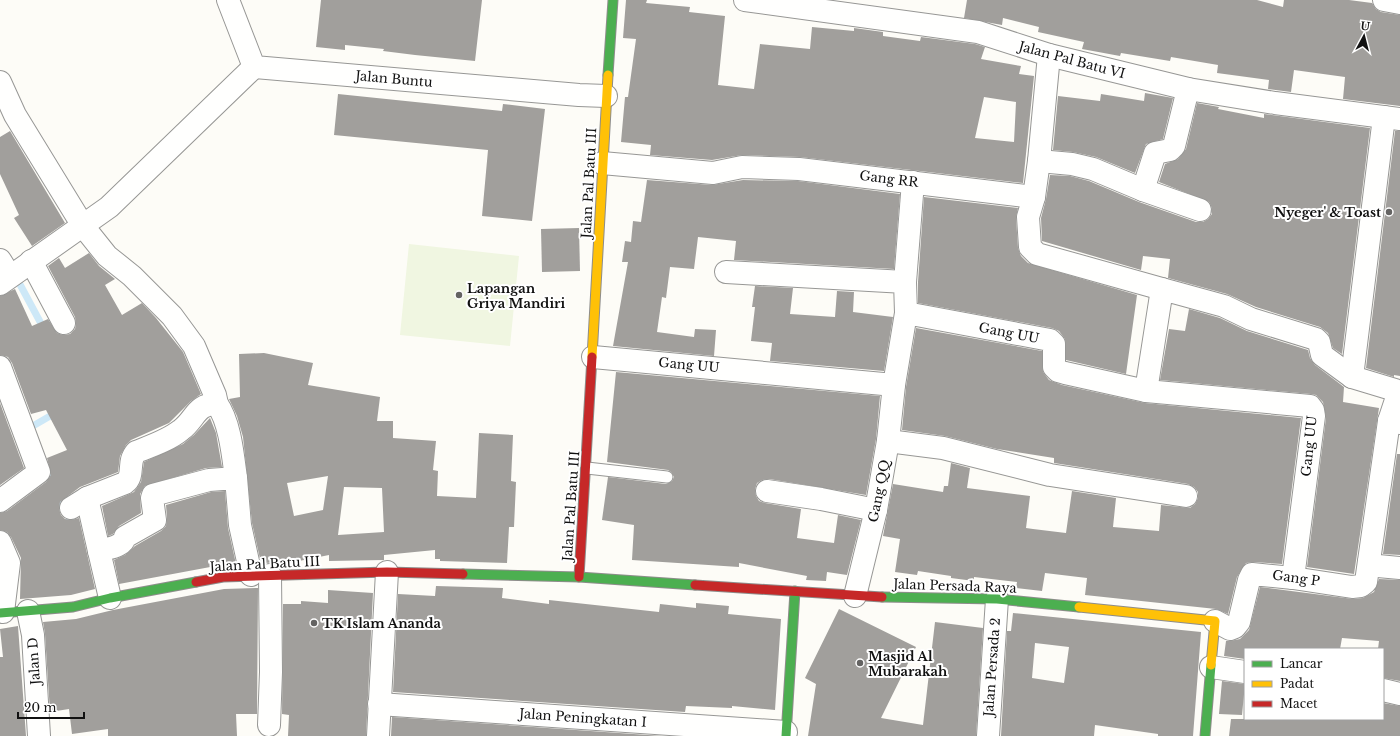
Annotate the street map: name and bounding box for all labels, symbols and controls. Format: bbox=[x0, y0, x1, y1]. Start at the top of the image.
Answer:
north arrow bbox=[1344, 16, 1384, 56]
text: U bbox=[1360, 19, 1371, 34]
street label: Jalan Pal Batu VI bbox=[1015, 37, 1127, 82]
street label: Jalan Buntu bbox=[353, 67, 433, 91]
street label: Jalan Pal Batu III bbox=[578, 127, 600, 241]
street label: Gang RR bbox=[859, 167, 920, 191]
place label: Nyeger' & Toast bbox=[1274, 204, 1381, 221]
marker: Nyeger' & Toast bbox=[1384, 207, 1394, 217]
place label: Lapangan Griya Mandiri bbox=[467, 280, 566, 312]
marker: Lapangan Griya Mandiri bbox=[454, 290, 464, 300]
street label: Gang UU bbox=[977, 319, 1041, 347]
street label: Gang UU bbox=[658, 354, 720, 376]
street label: Gang UU bbox=[1297, 415, 1321, 477]
street label: Jalan Pal Batu III bbox=[559, 450, 583, 564]
street label: Gang QQ bbox=[865, 458, 894, 524]
street label: Jalan Pal Batu III bbox=[207, 553, 321, 575]
street label: Gang P bbox=[1271, 566, 1321, 590]
street label: Jalan Persada Raya bbox=[891, 575, 1018, 597]
place label: TK Islam Ananda bbox=[322, 615, 442, 632]
street label: Jalan Persada 2 bbox=[980, 617, 1004, 719]
marker: TK Islam Ananda bbox=[309, 618, 319, 628]
street label: Jalan D bbox=[24, 637, 44, 687]
place label: Masjid Al Mubarakah bbox=[868, 648, 948, 680]
legend bbox=[1244, 648, 1384, 720]
text: Lancar bbox=[1280, 656, 1323, 671]
marker: Masjid Al Mubarakah bbox=[855, 658, 865, 668]
text: Padat bbox=[1280, 676, 1314, 691]
scale bar bbox=[18, 694, 84, 720]
text: Macet bbox=[1280, 696, 1318, 711]
text: 20 m bbox=[24, 700, 56, 715]
street label: Jalan Peningkatan I bbox=[517, 705, 647, 731]

